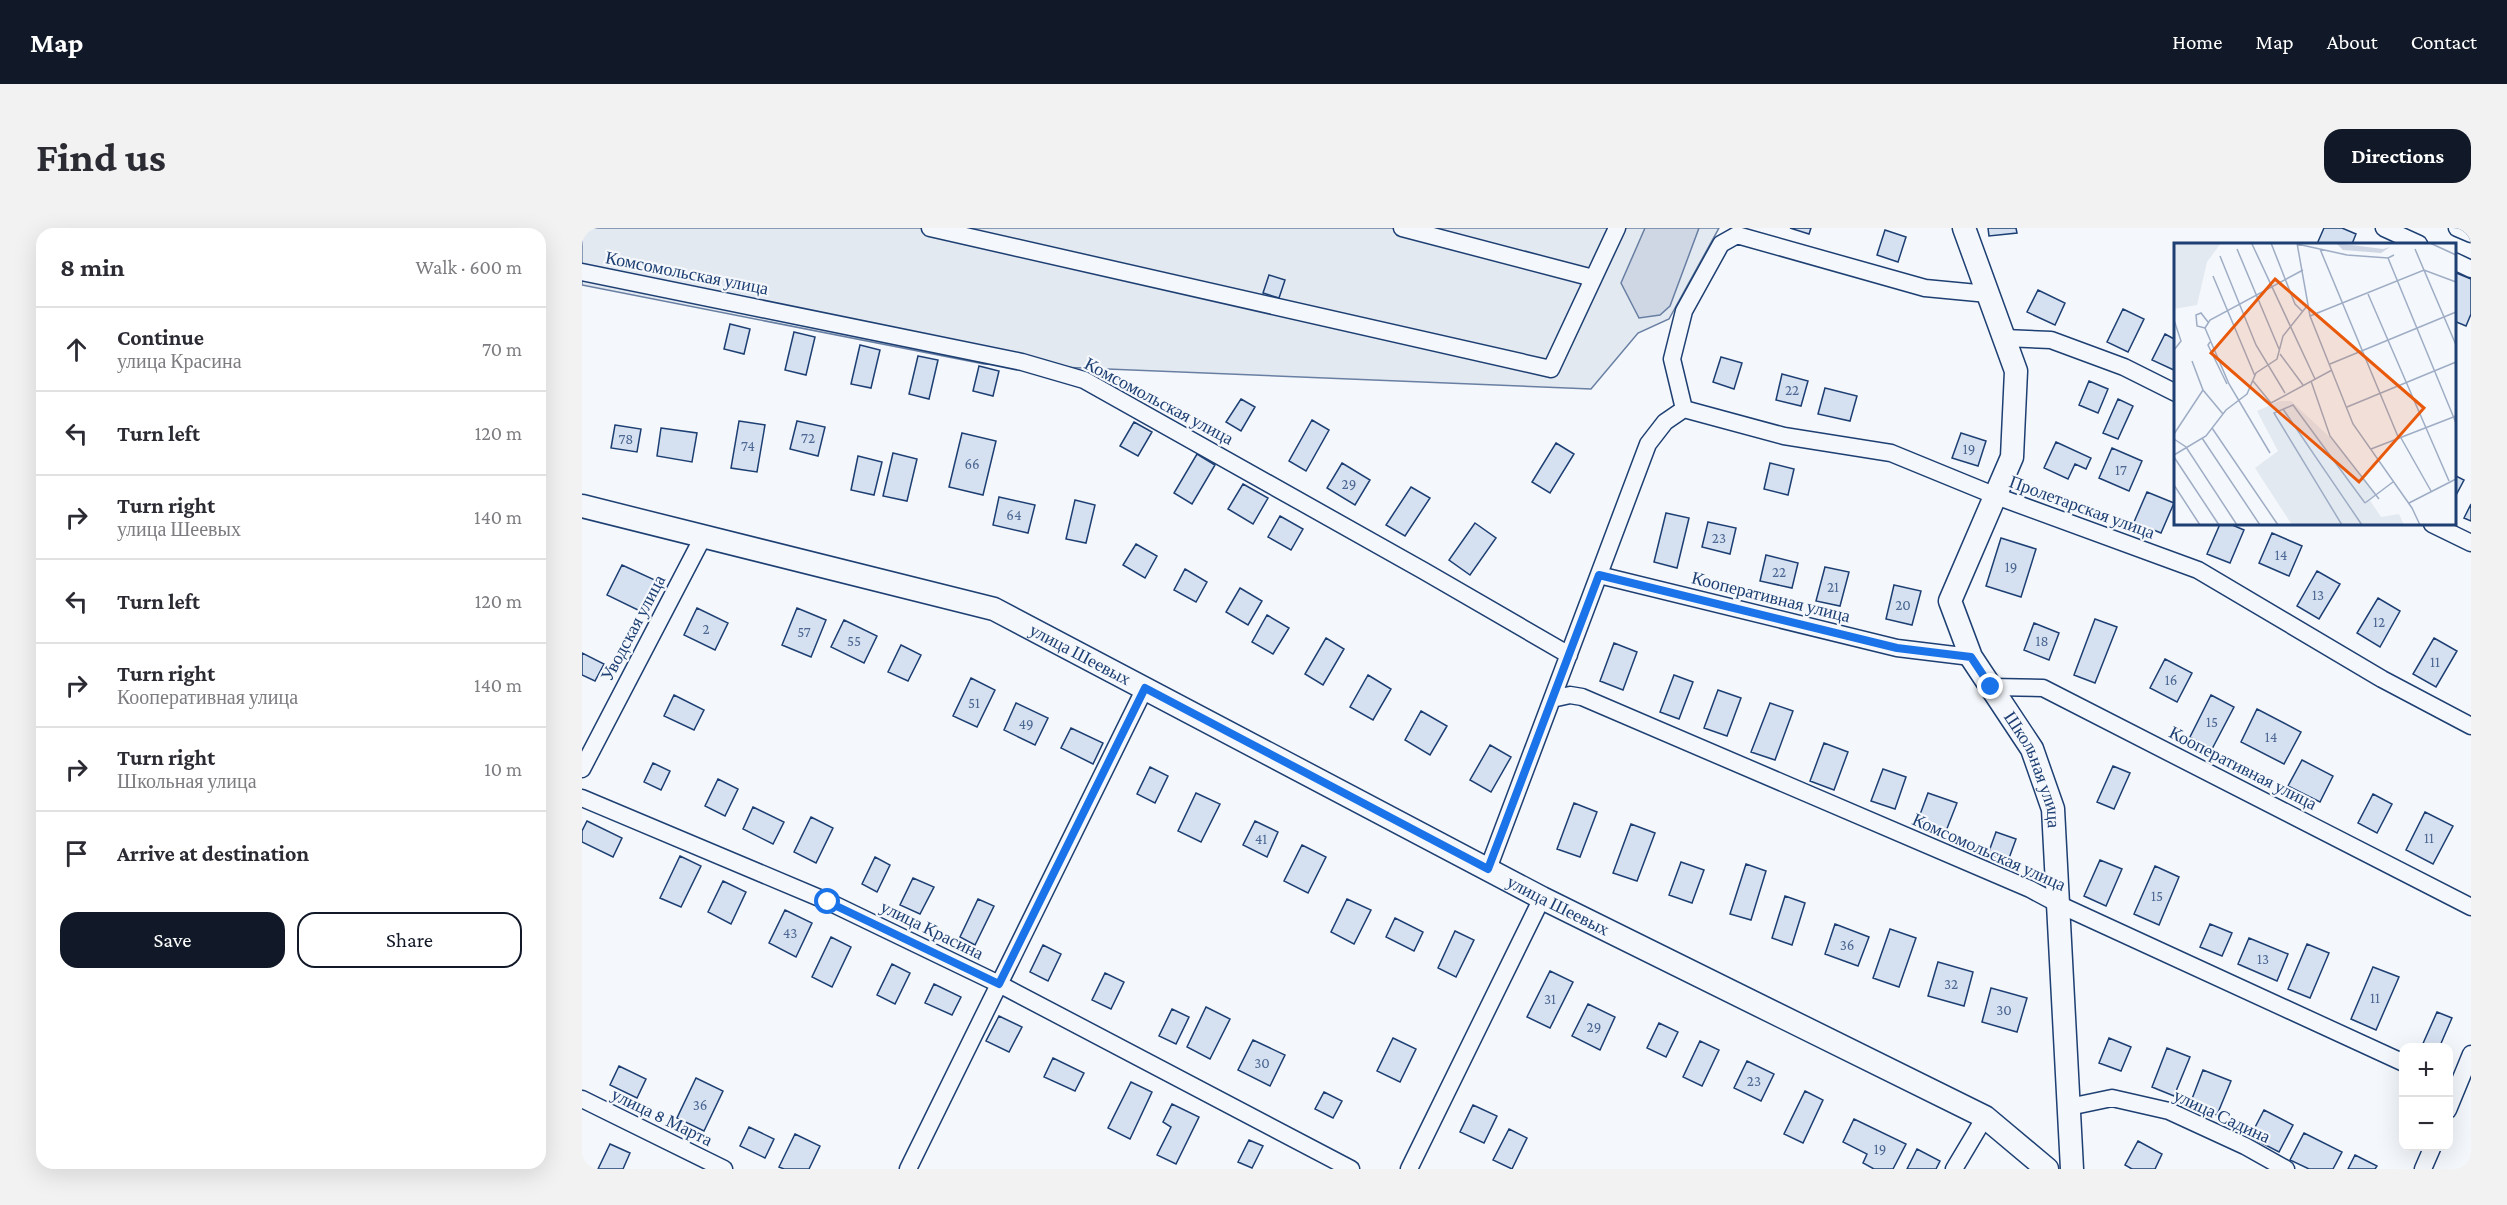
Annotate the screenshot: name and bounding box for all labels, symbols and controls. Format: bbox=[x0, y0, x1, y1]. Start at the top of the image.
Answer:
text: Map bbox=[30, 27, 83, 58]
text: Home bbox=[2172, 30, 2222, 54]
text: Map bbox=[2255, 30, 2294, 54]
text: About bbox=[2327, 30, 2378, 54]
text: Contact bbox=[2411, 30, 2477, 54]
button: Directions bbox=[2324, 129, 2471, 183]
text: Find us bbox=[36, 133, 166, 180]
inset map bbox=[2174, 243, 2456, 525]
street label: Комсомольская улица bbox=[604, 247, 770, 299]
text: 8 min bbox=[60, 253, 125, 282]
text: Walk · 600 m bbox=[416, 256, 522, 278]
text: Continue bbox=[117, 325, 204, 350]
icon: ahead bbox=[60, 333, 93, 366]
text: 70 m bbox=[482, 338, 522, 360]
text: улица Красина bbox=[117, 350, 242, 372]
street label: Комсомольская улица bbox=[1081, 353, 1237, 449]
house number: 22 bbox=[1785, 382, 1799, 398]
icon: left bbox=[60, 417, 93, 450]
text: Turn left bbox=[117, 421, 200, 446]
text: 120 m bbox=[475, 422, 522, 444]
house number: 72 bbox=[801, 430, 815, 446]
house number: 78 bbox=[619, 431, 633, 447]
house number: 74 bbox=[741, 438, 755, 454]
house number: 19 bbox=[1963, 441, 1975, 457]
house number: 66 bbox=[964, 456, 980, 472]
house number: 17 bbox=[2115, 462, 2127, 478]
street label: Пролетарская улица bbox=[2007, 471, 2157, 543]
house number: 29 bbox=[1342, 476, 1356, 492]
text: Turn right bbox=[117, 493, 215, 518]
icon: right bbox=[60, 501, 93, 534]
text: 140 m bbox=[474, 506, 522, 528]
house number: 64 bbox=[1006, 507, 1022, 523]
text: улица Шеевых bbox=[117, 518, 241, 540]
house number: 23 bbox=[1712, 530, 1726, 546]
house number: 14 bbox=[2275, 547, 2287, 563]
house number: 19 bbox=[2005, 559, 2017, 575]
house number: 22 bbox=[1772, 564, 1786, 580]
street label: Кооперативная улица bbox=[1690, 568, 1852, 626]
street label: Уводская улица bbox=[597, 572, 669, 684]
house number: 21 bbox=[1827, 579, 1839, 595]
icon: left bbox=[60, 585, 93, 618]
house number: 13 bbox=[2312, 587, 2324, 603]
text: Turn left bbox=[117, 589, 200, 614]
text: 120 m bbox=[475, 590, 522, 612]
house number: 20 bbox=[1895, 597, 1911, 613]
house number: 12 bbox=[2373, 614, 2385, 630]
street label: улица Шеевых bbox=[1026, 620, 1134, 689]
house number: 2 bbox=[702, 621, 710, 637]
house number: 57 bbox=[797, 624, 811, 640]
house number: 55 bbox=[847, 633, 861, 649]
house number: 18 bbox=[2035, 633, 2049, 649]
house number: 11 bbox=[2430, 654, 2440, 670]
text: Turn right bbox=[117, 661, 215, 686]
icon: right bbox=[60, 669, 93, 702]
house number: 16 bbox=[2165, 672, 2177, 688]
route end bbox=[1977, 673, 2003, 699]
text: 140 m bbox=[474, 674, 522, 696]
text: Кооперативная улица bbox=[117, 686, 298, 708]
house number: 51 bbox=[968, 695, 980, 711]
street label: Школьная улица bbox=[2000, 708, 2064, 829]
house number: 15 bbox=[2206, 714, 2218, 730]
house number: 49 bbox=[1018, 716, 1034, 732]
street label: Кооперативная улица bbox=[2166, 722, 2320, 814]
house number: 14 bbox=[2265, 729, 2277, 745]
text: Turn right bbox=[117, 745, 215, 770]
icon: right bbox=[60, 753, 93, 786]
text: 10 m bbox=[484, 758, 522, 780]
text: Школьная улица bbox=[117, 770, 257, 792]
street label: Комсомольская улица bbox=[1909, 809, 2069, 895]
house number: 11 bbox=[2424, 830, 2434, 846]
house number: 41 bbox=[1255, 831, 1267, 847]
icon: arrive bbox=[60, 837, 93, 870]
text: Arrive at destination bbox=[117, 841, 309, 866]
street label: улица Шеевых bbox=[1504, 871, 1612, 940]
route start bbox=[814, 888, 840, 914]
house number: 15 bbox=[2151, 888, 2163, 904]
street label: улица Красина bbox=[877, 896, 987, 964]
button: Save bbox=[60, 912, 285, 968]
button: Share bbox=[297, 912, 522, 968]
house number: 43 bbox=[783, 925, 797, 941]
house number: 36 bbox=[1840, 937, 1854, 953]
house number: 13 bbox=[2257, 951, 2269, 967]
house number: 32 bbox=[1944, 976, 1958, 992]
house number: 11 bbox=[2370, 990, 2380, 1006]
house number: 31 bbox=[1544, 991, 1556, 1007]
house number: 30 bbox=[1996, 1002, 2012, 1018]
house number: 29 bbox=[1587, 1019, 1601, 1035]
map controls bbox=[2399, 1043, 2453, 1151]
button: + bbox=[2399, 1043, 2453, 1097]
house number: 30 bbox=[1254, 1055, 1270, 1071]
house number: 23 bbox=[1747, 1073, 1761, 1089]
street label: улица 8 Марта bbox=[608, 1084, 716, 1150]
street label: улица Садина bbox=[2171, 1085, 2273, 1147]
house number: 36 bbox=[693, 1097, 707, 1113]
button: − bbox=[2399, 1097, 2453, 1151]
house number: 19 bbox=[1874, 1141, 1886, 1157]

